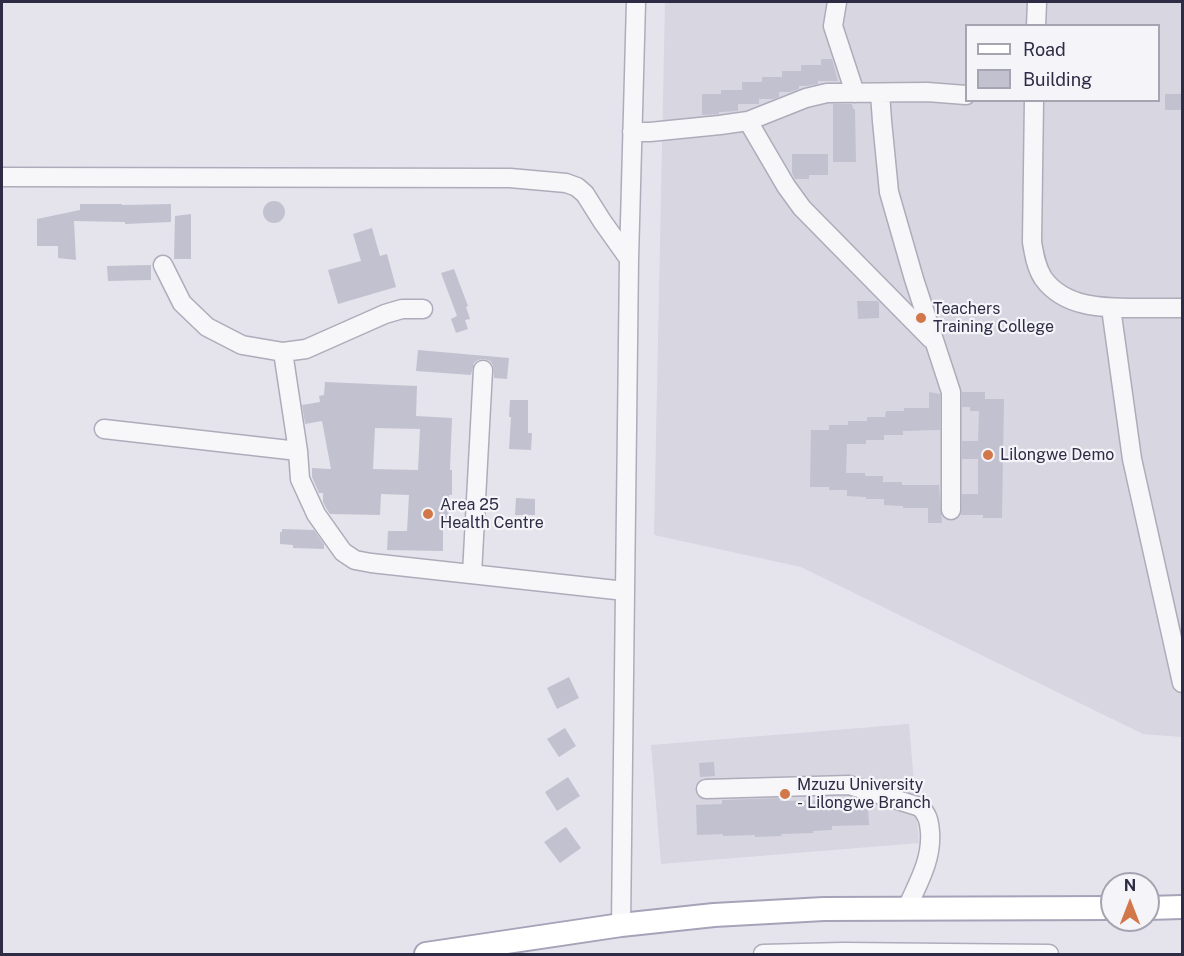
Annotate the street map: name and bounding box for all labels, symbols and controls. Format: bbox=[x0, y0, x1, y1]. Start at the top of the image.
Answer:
legend bbox=[965, 24, 1160, 102]
text: Road bbox=[1023, 39, 1066, 60]
text: Building bbox=[1023, 69, 1092, 90]
place label: Teachers Training College bbox=[933, 299, 1054, 337]
marker: Teachers Training College bbox=[914, 311, 928, 325]
place label: Lilongwe Demo bbox=[1000, 445, 1114, 465]
marker: Lilongwe Demo bbox=[981, 448, 995, 462]
place label: Area 25 Health Centre bbox=[440, 495, 544, 533]
marker: Area 25 Health Centre bbox=[421, 507, 435, 521]
place label: Mzuzu University - Lilongwe Branch bbox=[797, 775, 931, 813]
marker: Mzuzu University - Lilongwe Branch bbox=[778, 787, 792, 801]
north arrow bbox=[1100, 872, 1160, 932]
text: N bbox=[1124, 876, 1136, 895]

